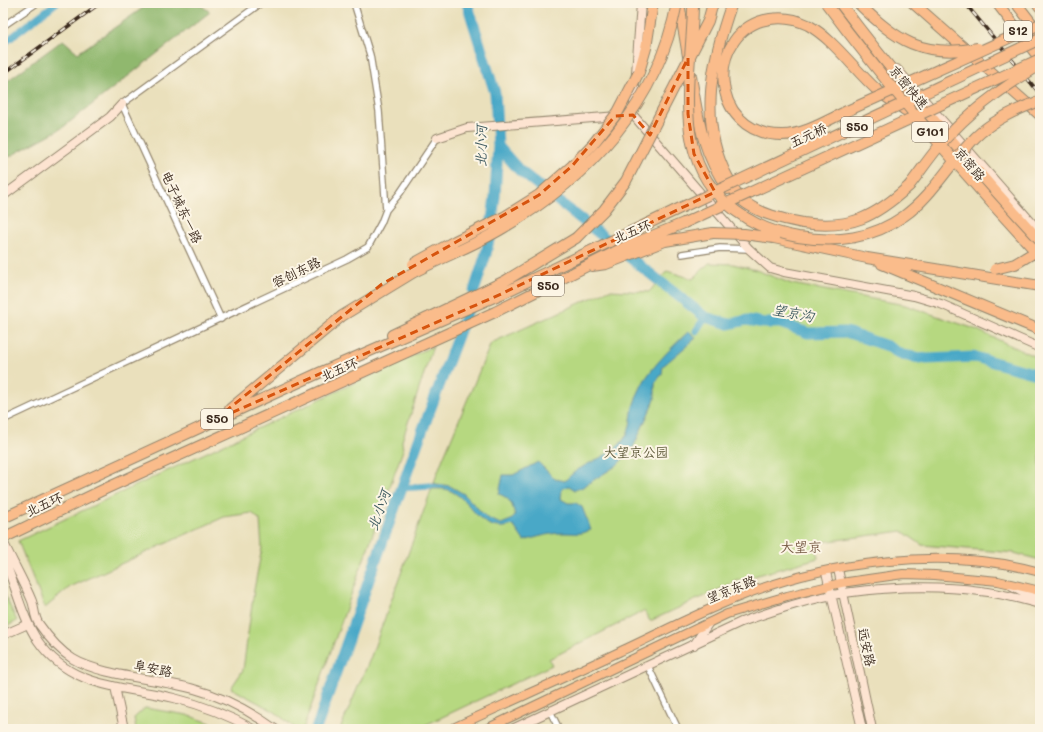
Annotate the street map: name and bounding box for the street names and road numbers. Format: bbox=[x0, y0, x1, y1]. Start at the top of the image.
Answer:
road number: S12 bbox=[1004, 21, 1032, 41]
street label: 京密快速 bbox=[886, 61, 933, 112]
road number: S50 bbox=[841, 117, 873, 137]
street label: 五元桥 bbox=[787, 119, 829, 150]
road number: G101 bbox=[912, 122, 948, 142]
street label: 京密路 bbox=[951, 143, 990, 184]
street label: 电子城东一路 bbox=[158, 168, 207, 246]
street label: 北五环 bbox=[611, 215, 653, 246]
street label: 容创东路 bbox=[269, 253, 323, 291]
road number: S50 bbox=[532, 276, 564, 296]
street label: 北五环 bbox=[318, 353, 360, 384]
road number: S50 bbox=[201, 409, 233, 429]
street label: 北五环 bbox=[23, 488, 65, 519]
street label: 望京东路 bbox=[704, 571, 758, 606]
street label: 远安路 bbox=[855, 626, 880, 668]
street label: 阜安路 bbox=[132, 655, 174, 680]

